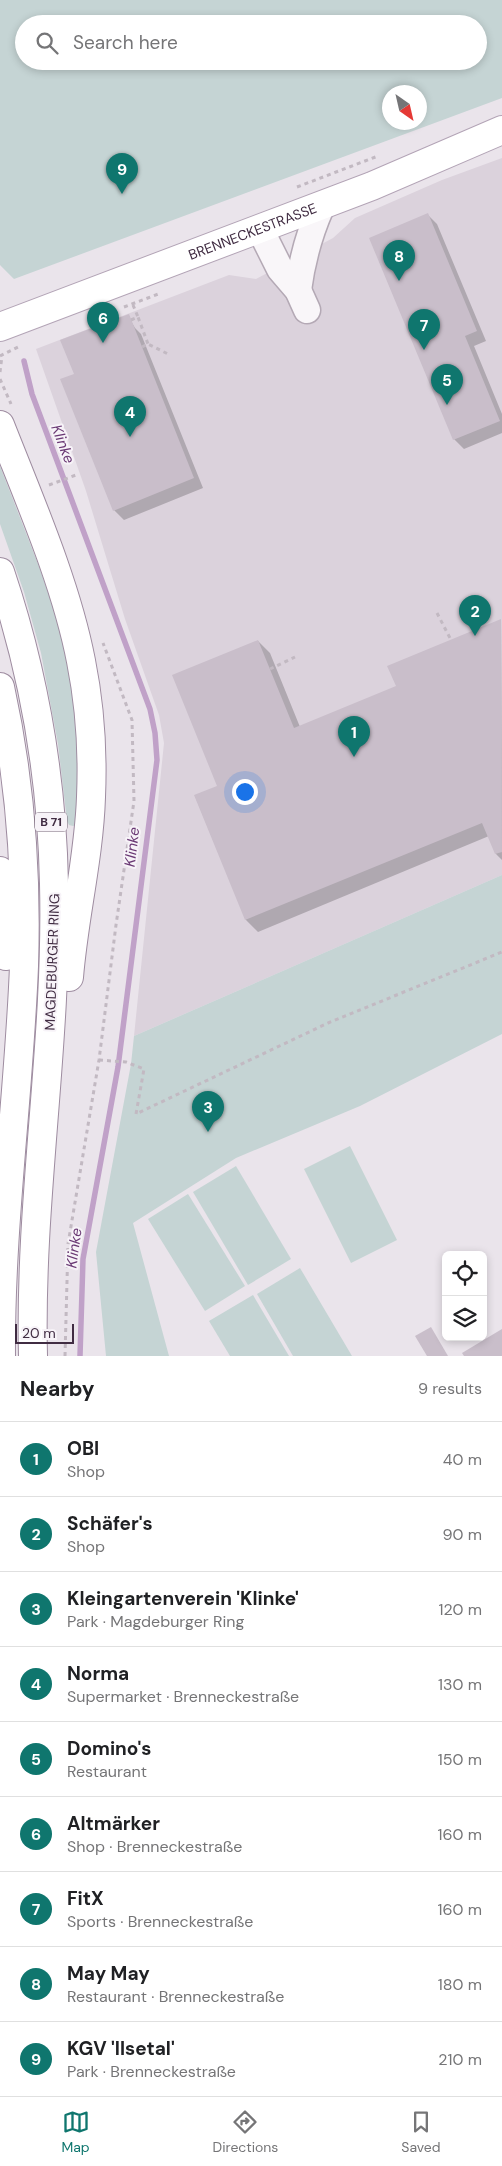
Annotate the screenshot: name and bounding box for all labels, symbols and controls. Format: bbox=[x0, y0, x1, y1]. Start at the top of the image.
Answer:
search box bbox=[15, 15, 487, 70]
icon: search bbox=[33, 29, 61, 57]
text: Search here bbox=[73, 30, 178, 55]
north arrow bbox=[382, 85, 427, 130]
pin: 9 bbox=[106, 153, 138, 194]
street label: BRENNECKESTRASSE bbox=[186, 199, 319, 264]
pin: 8 bbox=[383, 240, 415, 281]
pin: 6 bbox=[87, 302, 119, 343]
pin: 7 bbox=[408, 309, 440, 350]
pin: 5 bbox=[431, 364, 463, 405]
pin: 4 bbox=[114, 396, 146, 437]
water label: Klinke bbox=[46, 422, 80, 467]
pin: 2 bbox=[459, 595, 491, 636]
pin: 1 bbox=[338, 716, 370, 757]
your location bbox=[232, 779, 258, 805]
road number: B 71 bbox=[35, 812, 67, 832]
water label: Klinke bbox=[120, 825, 144, 868]
street label: MAGDEBURGER RING bbox=[41, 893, 63, 1031]
pin: 3 bbox=[192, 1091, 224, 1132]
water label: Klinke bbox=[61, 1226, 87, 1269]
map controls bbox=[442, 1251, 487, 1341]
button: locate bbox=[442, 1251, 487, 1296]
button: layers bbox=[442, 1296, 487, 1341]
scale bar bbox=[15, 1321, 74, 1344]
text: 20 m bbox=[22, 1324, 56, 1342]
text: Nearby bbox=[20, 1375, 94, 1403]
text: 9 results bbox=[418, 1378, 482, 1399]
text: OBI bbox=[67, 1436, 99, 1461]
text: 1 bbox=[33, 1449, 39, 1470]
text: 40 m bbox=[443, 1449, 482, 1470]
text: Shop bbox=[67, 1461, 105, 1482]
text: Schäfer's bbox=[67, 1511, 153, 1536]
text: 2 bbox=[31, 1524, 41, 1545]
text: 90 m bbox=[442, 1524, 482, 1545]
text: Shop bbox=[67, 1536, 105, 1557]
text: Kleingartenverein 'Klinke' bbox=[67, 1586, 299, 1611]
text: 3 bbox=[31, 1599, 41, 1620]
text: 120 m bbox=[438, 1599, 482, 1620]
text: Park · Magdeburger Ring bbox=[67, 1611, 244, 1632]
text: Norma bbox=[67, 1661, 129, 1686]
text: 4 bbox=[31, 1674, 41, 1695]
text: 130 m bbox=[438, 1674, 482, 1695]
text: Supermarket · Brenneckestraße bbox=[67, 1686, 299, 1707]
text: Domino's bbox=[67, 1736, 151, 1761]
text: 5 bbox=[31, 1749, 41, 1770]
text: 150 m bbox=[438, 1749, 482, 1770]
text: Restaurant bbox=[67, 1761, 147, 1782]
text: Altmärker bbox=[67, 1811, 160, 1836]
text: 6 bbox=[31, 1824, 41, 1845]
text: 160 m bbox=[438, 1824, 482, 1845]
text: Shop · Brenneckestraße bbox=[67, 1836, 242, 1857]
text: FitX bbox=[67, 1886, 104, 1911]
text: 7 bbox=[32, 1899, 40, 1920]
text: 160 m bbox=[438, 1899, 482, 1920]
text: Sports · Brenneckestraße bbox=[67, 1911, 253, 1932]
text: May May bbox=[67, 1961, 150, 1986]
text: 8 bbox=[31, 1974, 41, 1995]
text: 180 m bbox=[438, 1974, 482, 1995]
text: Restaurant · Brenneckestraße bbox=[67, 1986, 284, 2007]
text: KGV 'Ilsetal' bbox=[67, 2036, 175, 2061]
text: 9 bbox=[31, 2049, 41, 2070]
text: 210 m bbox=[438, 2049, 482, 2070]
text: Park · Brenneckestraße bbox=[67, 2061, 236, 2082]
tab: Map bbox=[61, 2108, 90, 2156]
tab: Directions bbox=[213, 2108, 278, 2156]
tab: Saved bbox=[401, 2108, 441, 2156]

